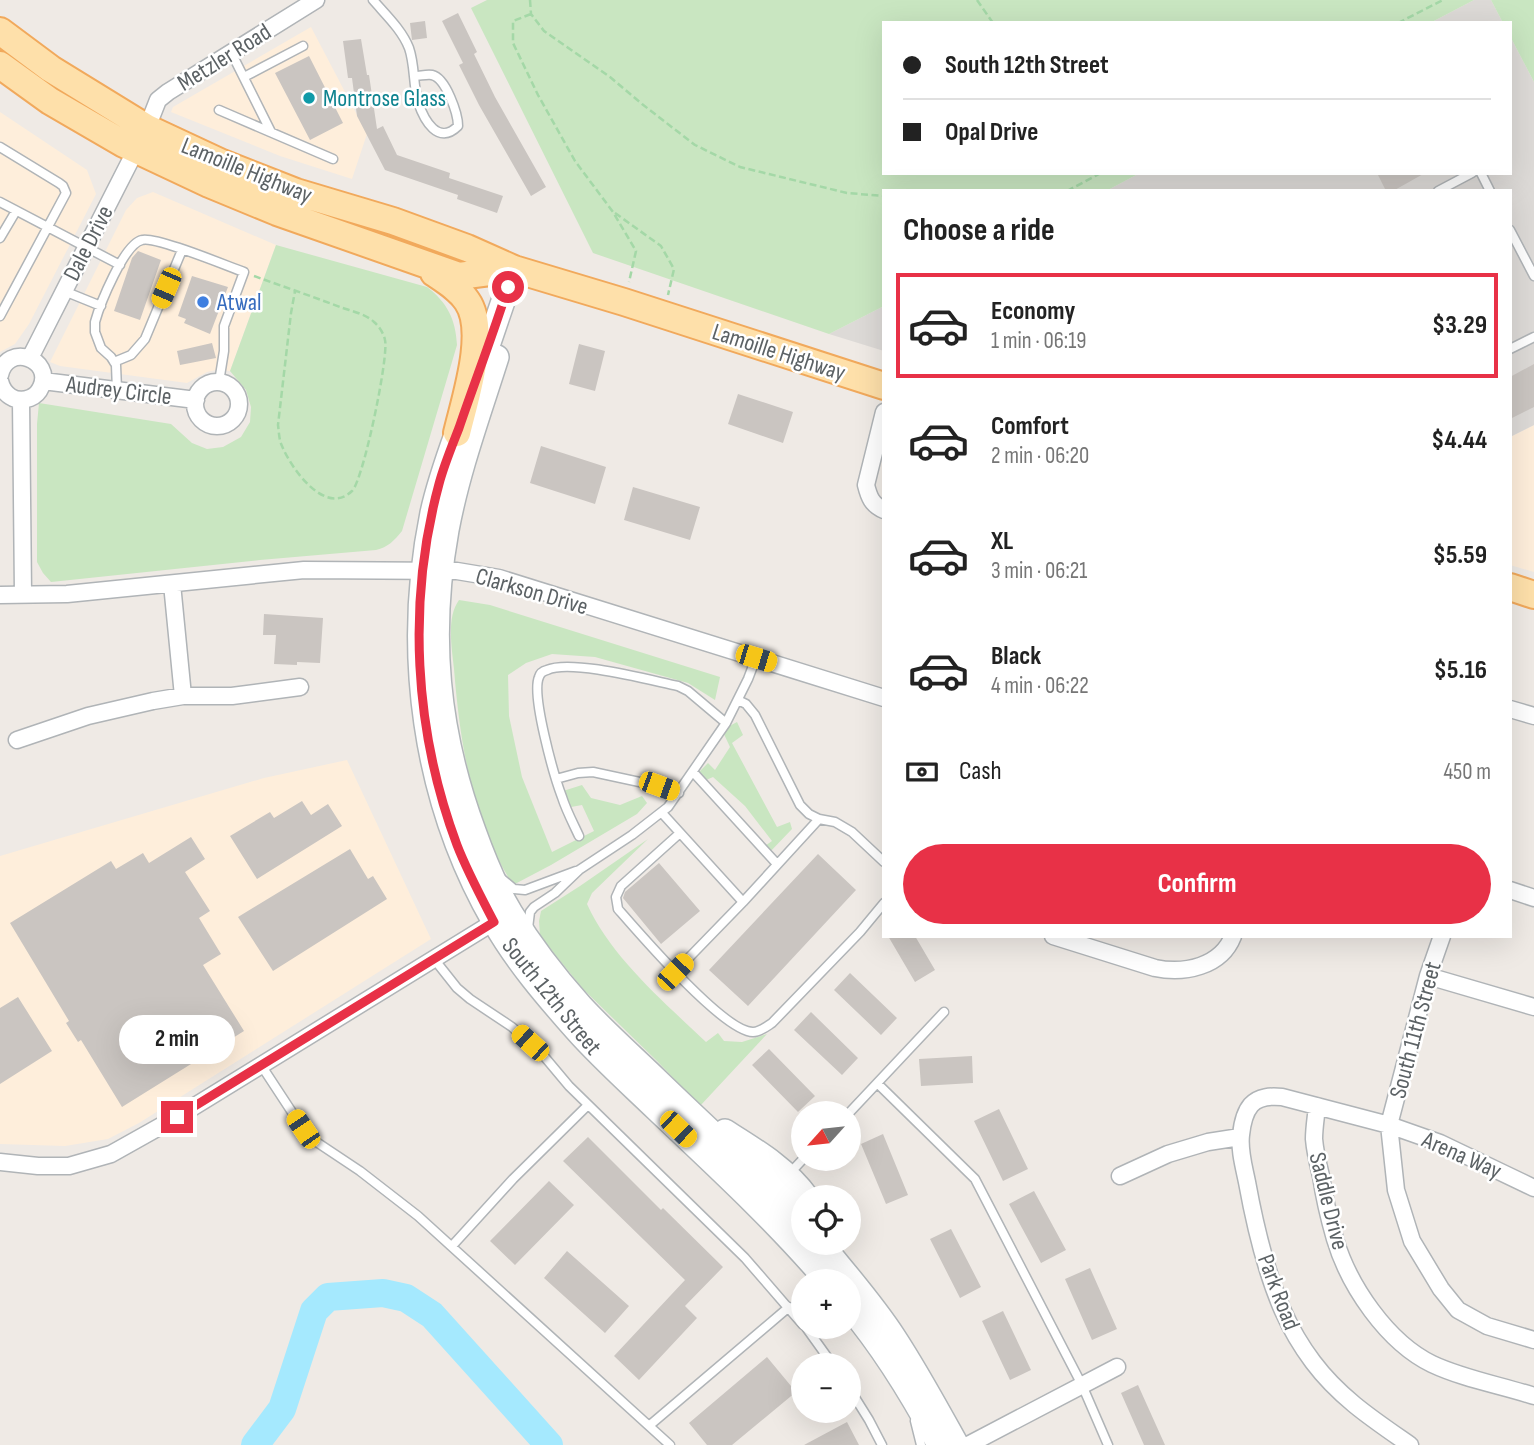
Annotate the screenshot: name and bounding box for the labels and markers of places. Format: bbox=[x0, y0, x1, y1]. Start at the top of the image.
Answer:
place label: Montrose Glass bbox=[323, 84, 446, 113]
marker: Montrose Glass bbox=[301, 90, 317, 106]
place label: Atwal bbox=[216, 288, 262, 317]
marker: Atwal bbox=[195, 294, 211, 310]

